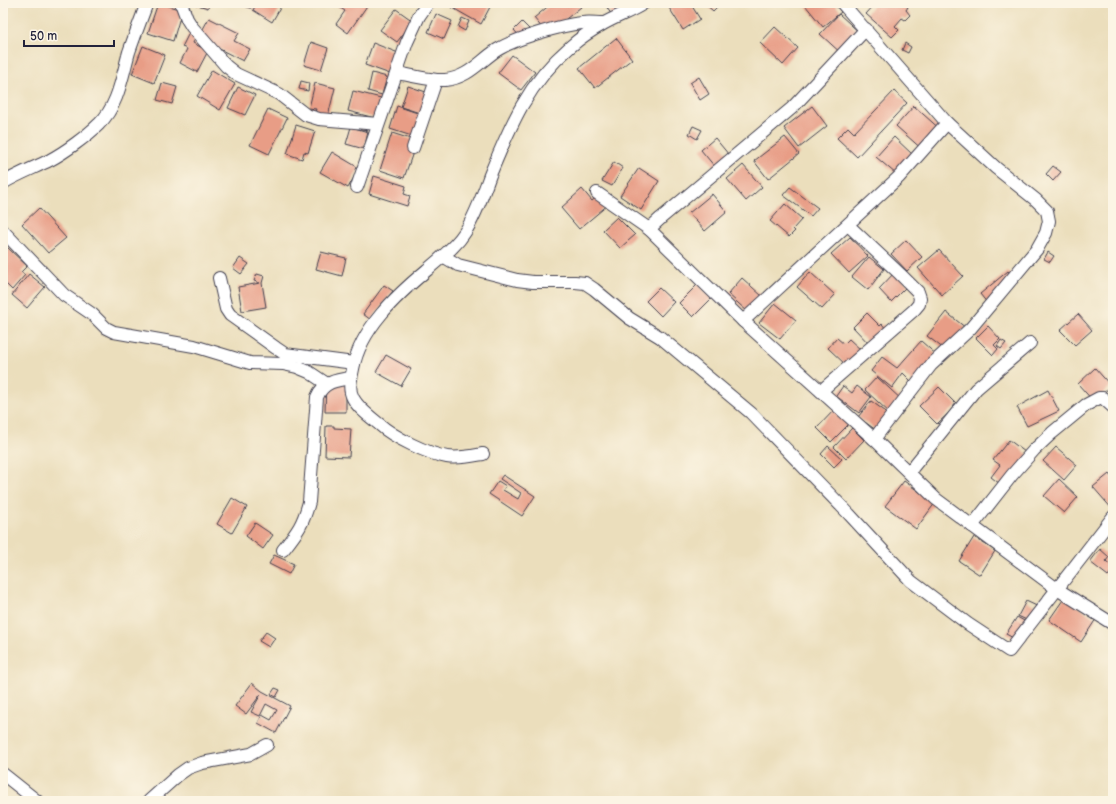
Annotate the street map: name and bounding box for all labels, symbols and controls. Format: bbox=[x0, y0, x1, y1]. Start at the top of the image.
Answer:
scale bar bbox=[24, 22, 114, 48]
text: 50 m bbox=[30, 29, 57, 44]

